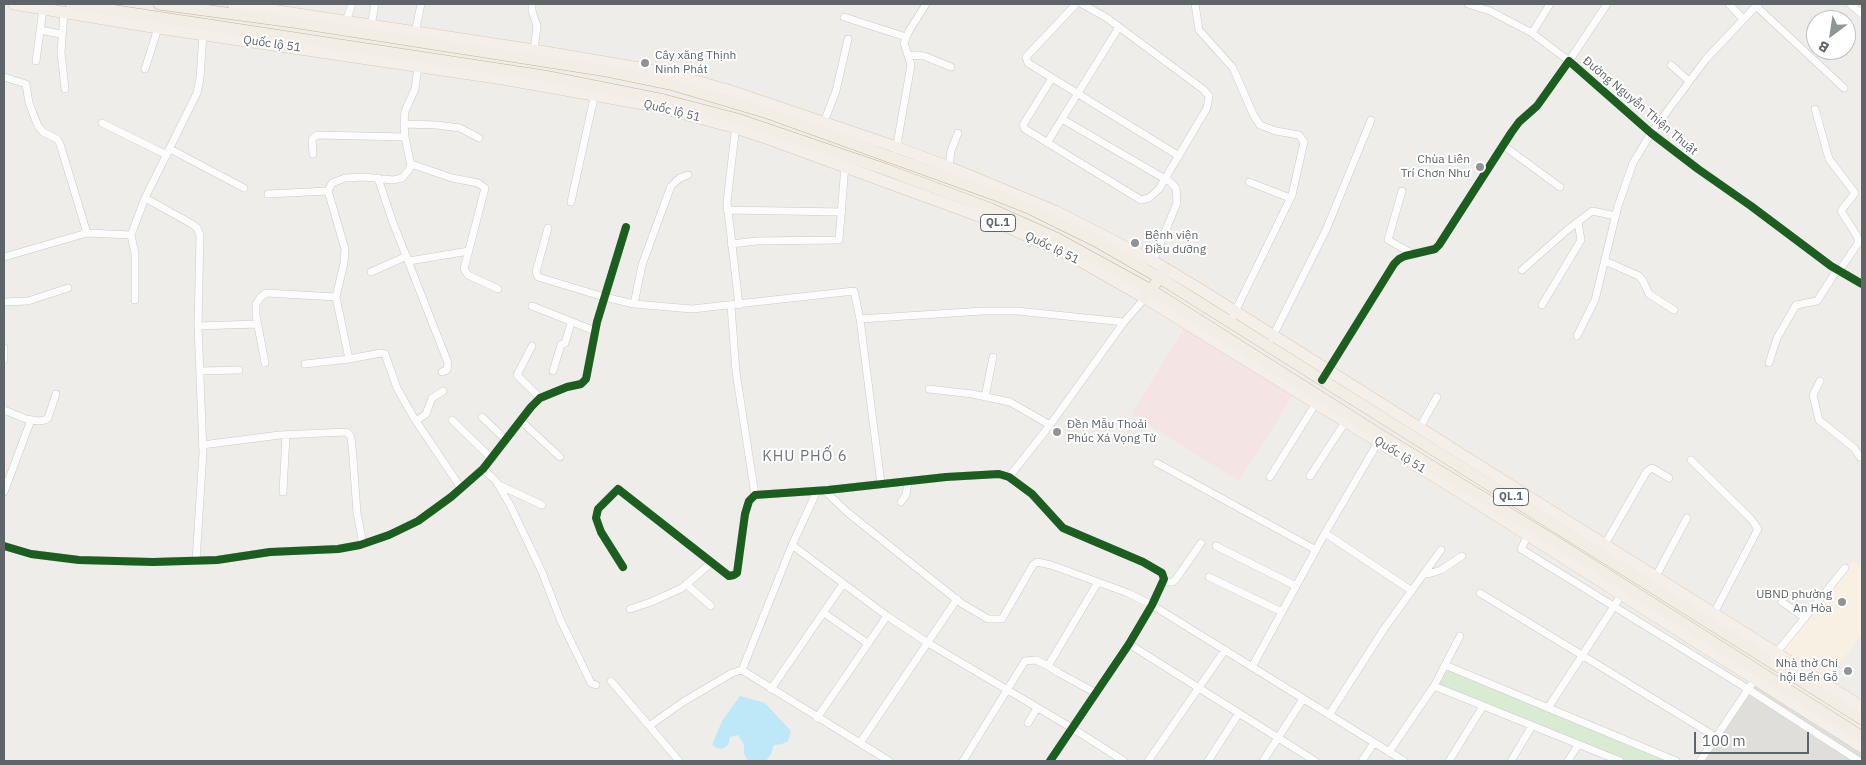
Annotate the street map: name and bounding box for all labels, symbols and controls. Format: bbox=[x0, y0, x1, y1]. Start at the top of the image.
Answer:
north arrow bbox=[1806, 10, 1856, 60]
street label: Quốc lộ 51 bbox=[242, 33, 302, 55]
text: B bbox=[1815, 37, 1832, 57]
place label: Cây xăng Thịnh Ninh Phát bbox=[655, 49, 736, 77]
street label: Đường Nguyễn Thiện Thuật bbox=[1580, 54, 1700, 158]
marker: Cây xăng Thịnh Ninh Phát bbox=[639, 57, 651, 69]
street label: Quốc lộ 51 bbox=[642, 97, 702, 125]
place label: Chùa Liên Trí Chơn Như bbox=[1401, 153, 1470, 181]
marker: Chùa Liên Trí Chơn Như bbox=[1474, 161, 1486, 173]
road number: QL.1 bbox=[980, 214, 1016, 232]
street label: Quốc lộ 51 bbox=[1023, 229, 1081, 267]
place label: Bệnh viện Điều dưỡng bbox=[1145, 229, 1206, 257]
marker: Bệnh viện Điều dưỡng bbox=[1129, 237, 1141, 249]
place label: Đền Mẫu Thoải Phúc Xá Vọng Từ bbox=[1067, 418, 1156, 446]
marker: Đền Mẫu Thoải Phúc Xá Vọng Từ bbox=[1051, 426, 1063, 438]
street label: Quốc lộ 51 bbox=[1372, 433, 1428, 477]
district label: KHU PHỐ 6 bbox=[761, 448, 849, 466]
road number: QL.1 bbox=[1494, 488, 1528, 506]
place label: UBND phường An Hòa bbox=[1756, 588, 1832, 616]
marker: UBND phường An Hòa bbox=[1836, 596, 1848, 608]
place label: Nhà thờ Chi hội Bến Gỗ bbox=[1776, 657, 1838, 685]
marker: Nhà thờ Chi hội Bến Gỗ bbox=[1842, 665, 1854, 677]
scale bar bbox=[1696, 722, 1811, 754]
text: 100 m bbox=[1702, 731, 1746, 750]

